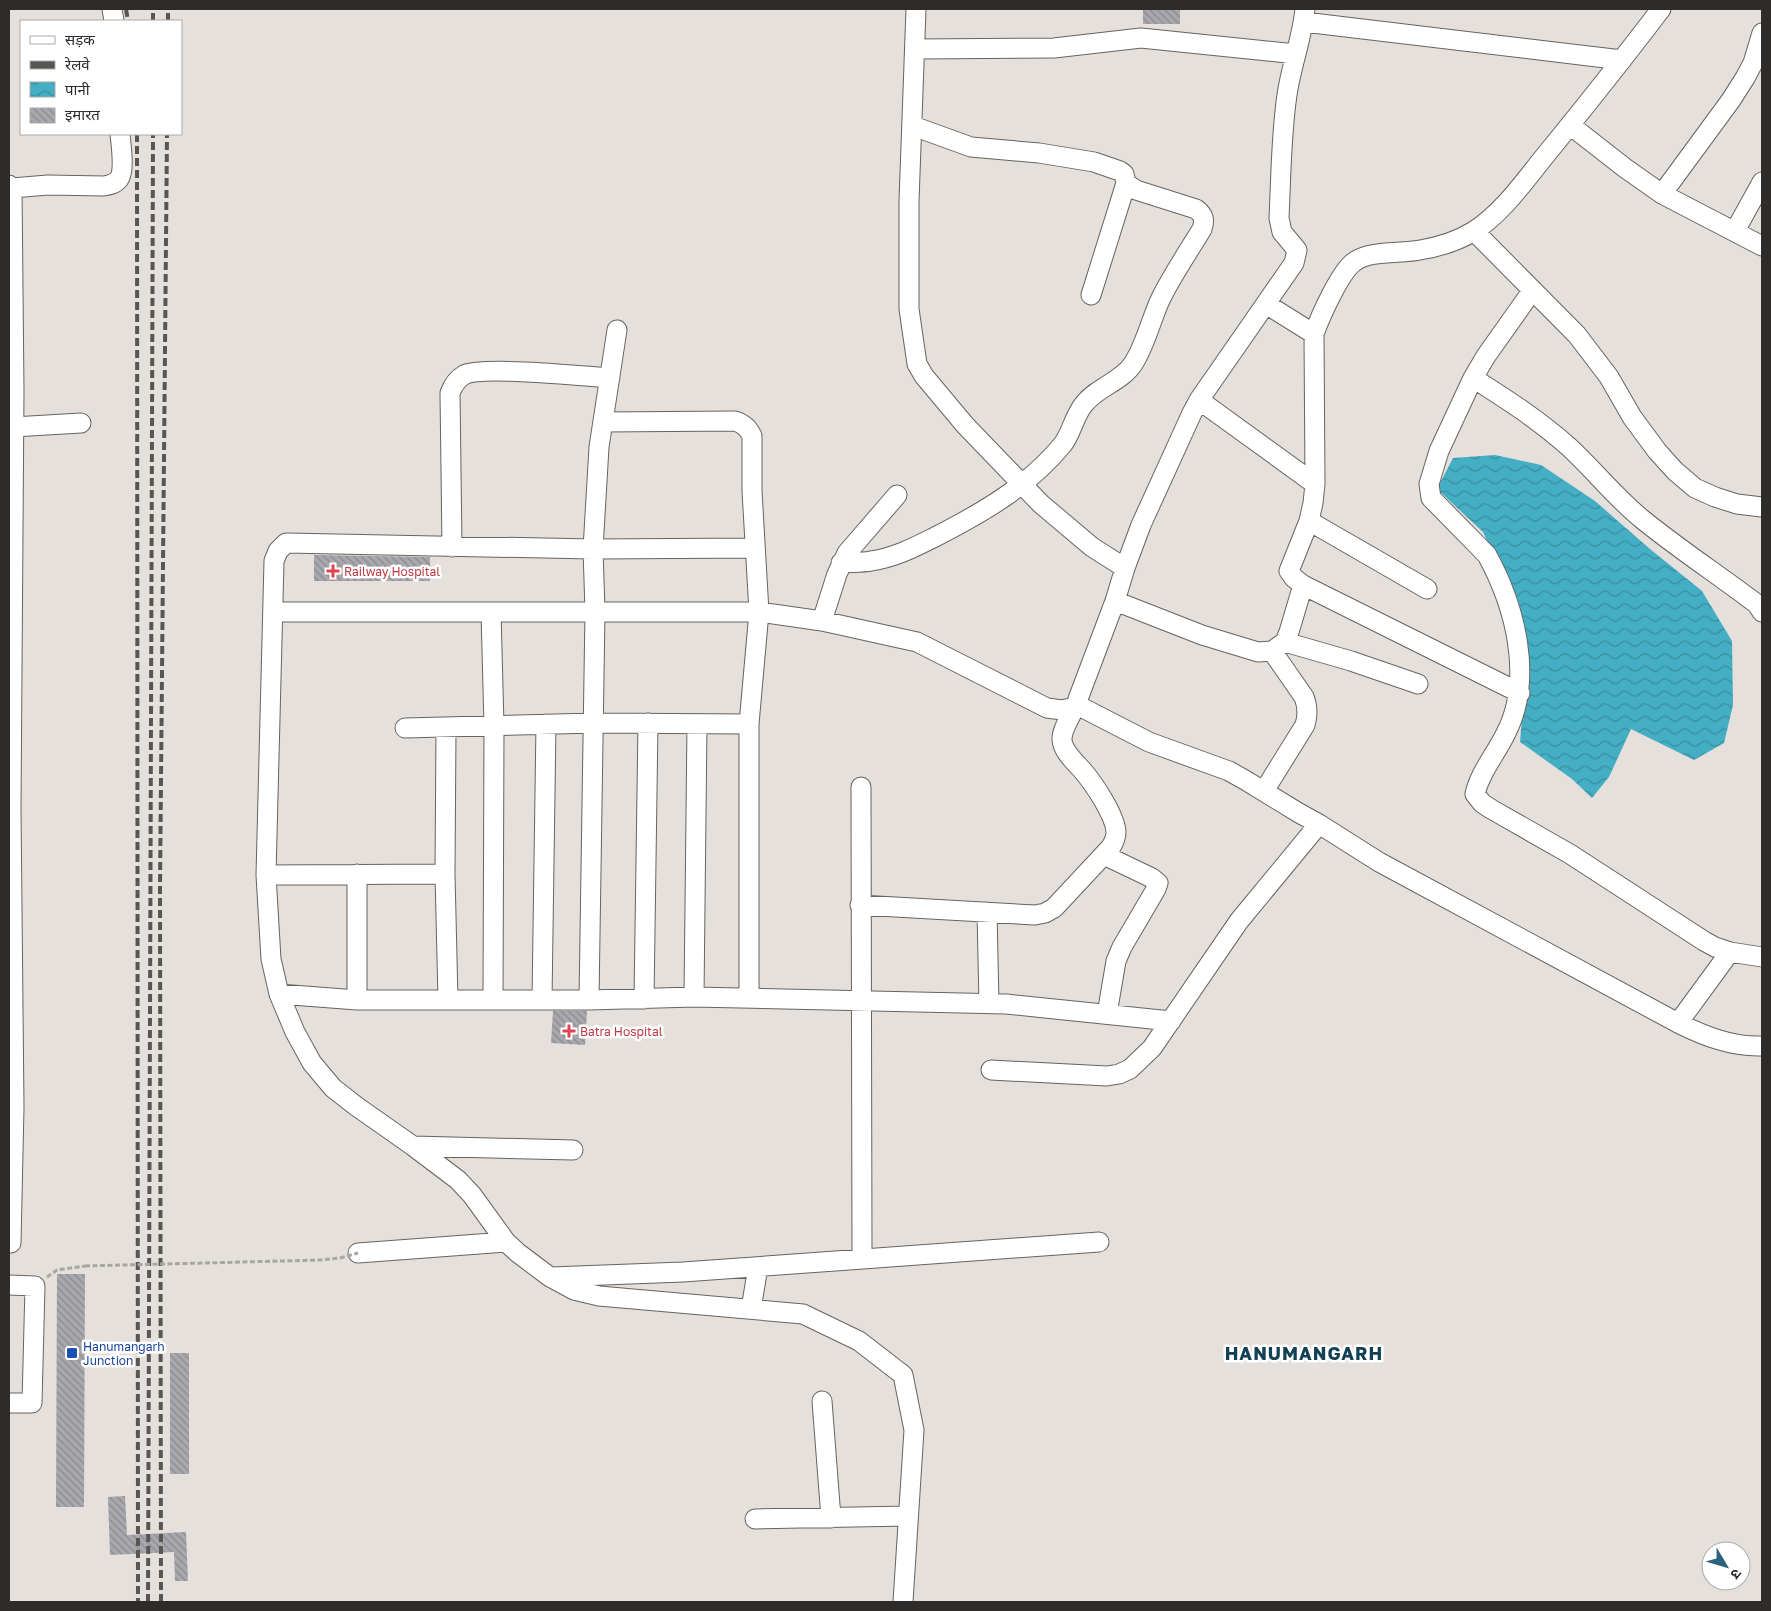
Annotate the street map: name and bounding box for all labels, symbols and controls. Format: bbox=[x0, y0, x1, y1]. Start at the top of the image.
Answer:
legend bbox=[20, 20, 182, 135]
text: सड़क bbox=[65, 30, 95, 48]
text: रेलवे bbox=[64, 55, 90, 73]
text: पानी bbox=[65, 80, 91, 98]
text: इमारत bbox=[65, 105, 100, 123]
marker: Railway Hospital bbox=[326, 564, 340, 578]
place label: Railway Hospital bbox=[344, 564, 440, 579]
marker: Batra Hospital bbox=[562, 1024, 576, 1038]
place label: Batra Hospital bbox=[580, 1024, 663, 1039]
place label: Hanumangarh Junction bbox=[83, 1339, 165, 1368]
district label: HANUMANGARH bbox=[1225, 1342, 1383, 1364]
marker: Hanumangarh Junction bbox=[65, 1346, 79, 1360]
north arrow bbox=[1701, 1541, 1751, 1591]
text: उ bbox=[1727, 1566, 1746, 1583]

